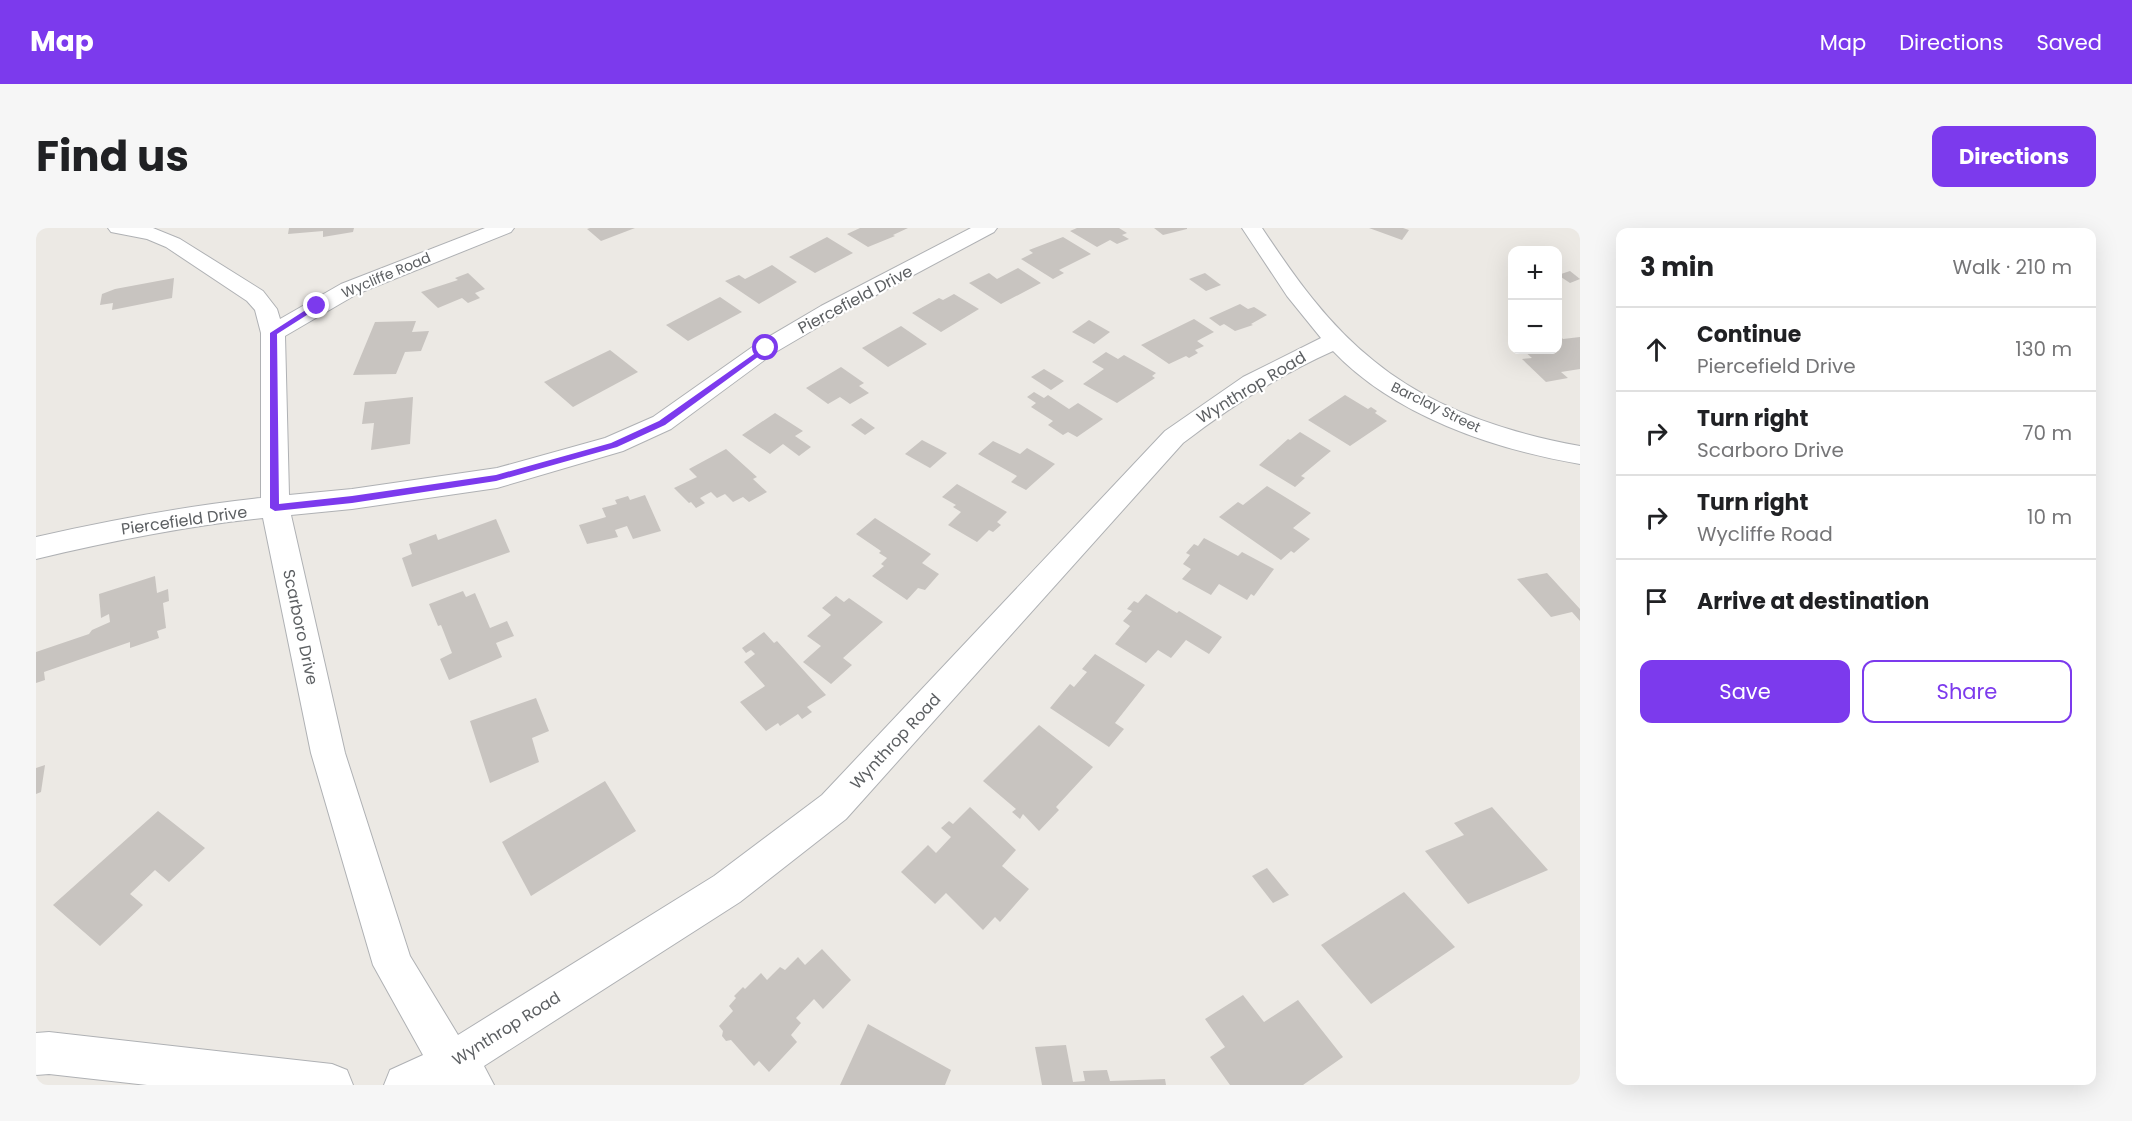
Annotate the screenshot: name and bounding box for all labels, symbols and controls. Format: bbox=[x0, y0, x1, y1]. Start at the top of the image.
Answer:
text: Map bbox=[30, 22, 94, 61]
text: Map bbox=[1820, 28, 1866, 57]
text: Directions bbox=[1899, 28, 2003, 57]
text: Saved bbox=[2036, 28, 2102, 57]
button: Directions bbox=[1932, 126, 2096, 187]
text: Find us bbox=[36, 127, 189, 186]
map controls bbox=[1508, 246, 1562, 354]
button: + bbox=[1508, 246, 1562, 300]
street label: Wycliffe Road bbox=[338, 247, 434, 303]
text: 3 min bbox=[1640, 249, 1714, 285]
text: Walk · 210 m bbox=[1952, 253, 2072, 281]
street label: Piercefield Drive bbox=[794, 259, 917, 339]
route end bbox=[303, 292, 329, 318]
button: − bbox=[1508, 300, 1562, 354]
text: Continue bbox=[1697, 319, 1801, 350]
icon: ahead bbox=[1640, 333, 1673, 366]
route start bbox=[752, 334, 778, 360]
text: 130 m bbox=[2015, 335, 2072, 363]
street label: Wynthrop Road bbox=[1192, 346, 1310, 429]
text: Piercefield Drive bbox=[1697, 352, 1856, 380]
street label: Barclay Street bbox=[1388, 377, 1484, 437]
text: Turn right bbox=[1697, 403, 1808, 434]
icon: right bbox=[1640, 417, 1673, 450]
text: 70 m bbox=[2023, 419, 2072, 447]
text: Scarboro Drive bbox=[1697, 436, 1844, 464]
text: Turn right bbox=[1697, 487, 1808, 518]
street label: Piercefield Drive bbox=[120, 500, 249, 541]
icon: right bbox=[1640, 501, 1673, 534]
text: 10 m bbox=[2027, 503, 2072, 531]
text: Wycliffe Road bbox=[1697, 520, 1833, 548]
street label: Scarboro Drive bbox=[277, 567, 324, 687]
icon: arrive bbox=[1640, 585, 1673, 618]
text: Arrive at destination bbox=[1697, 586, 1929, 617]
button: Save bbox=[1640, 660, 1850, 723]
button: Share bbox=[1862, 660, 2072, 723]
street label: Wynthrop Road bbox=[845, 688, 946, 794]
street label: Wynthrop Road bbox=[448, 986, 565, 1071]

